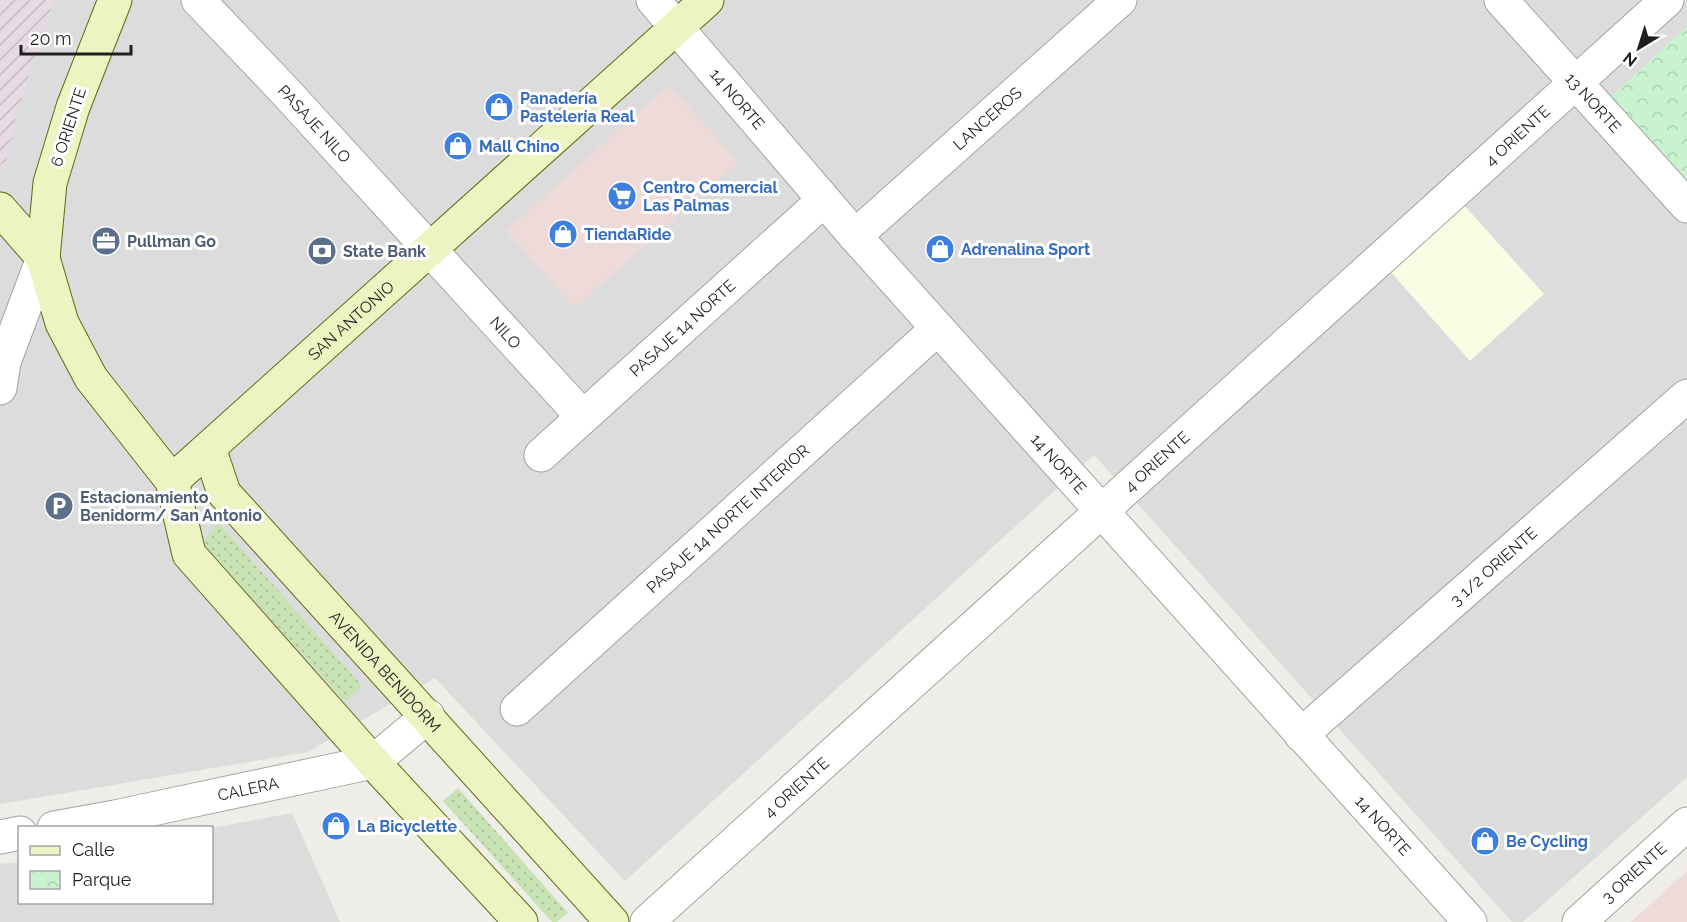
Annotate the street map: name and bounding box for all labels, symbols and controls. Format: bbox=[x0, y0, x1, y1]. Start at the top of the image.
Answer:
scale bar bbox=[21, 18, 130, 56]
north arrow bbox=[1609, 18, 1669, 78]
text: 20 m bbox=[30, 28, 72, 49]
text: N bbox=[1619, 48, 1641, 71]
street label: 14 NORTE bbox=[706, 65, 769, 134]
street label: 13 NORTE bbox=[1561, 69, 1625, 137]
street label: PASAJE NILO bbox=[274, 81, 355, 167]
street label: LANCEROS bbox=[949, 83, 1026, 154]
street label: 6 ORIENTE bbox=[47, 85, 90, 169]
place label: Panadería Pastelería Real bbox=[520, 89, 636, 126]
shop icon: Panadería Pastelería Real bbox=[483, 91, 515, 123]
street label: 4 ORIENTE bbox=[1481, 101, 1554, 170]
shop icon: Mall Chino bbox=[442, 130, 474, 162]
place label: Mall Chino bbox=[479, 137, 560, 156]
place label: Centro Comercial Las Palmas bbox=[643, 178, 778, 215]
supermarket icon: Centro Comercial Las Palmas bbox=[606, 180, 638, 212]
shop icon: TiendaRide bbox=[547, 218, 579, 250]
office icon: Pullman Go bbox=[90, 225, 122, 257]
place label: TiendaRide bbox=[584, 225, 672, 244]
place label: Pullman Go bbox=[127, 232, 216, 251]
shop icon: Adrenalina Sport bbox=[924, 233, 956, 265]
bank icon: State Bank bbox=[306, 235, 338, 267]
place label: Adrenalina Sport bbox=[961, 240, 1090, 259]
place label: State Bank bbox=[343, 242, 426, 261]
street label: PASAJE 14 NORTE bbox=[626, 276, 739, 381]
street label: SAN ANTONIO bbox=[304, 277, 398, 364]
street label: NILO bbox=[486, 313, 525, 353]
street label: 4 ORIENTE bbox=[1121, 427, 1194, 496]
street label: 14 NORTE bbox=[1027, 430, 1090, 498]
street label: PASAJE 14 NORTE INTERIOR bbox=[643, 441, 813, 597]
place label: Estacionamiento Benidorm/ San Antonio bbox=[80, 488, 262, 525]
parking icon: Estacionamiento Benidorm/ San Antonio bbox=[43, 490, 75, 522]
street label: 3 1/2 ORIENTE bbox=[1446, 523, 1541, 610]
street label: AVENIDA BENIDORM bbox=[325, 607, 445, 736]
street label: 4 ORIENTE bbox=[760, 753, 833, 822]
street label: CALERA bbox=[216, 773, 281, 805]
street label: 14 NORTE bbox=[1351, 792, 1415, 860]
shop icon: La Bicyclette bbox=[320, 810, 352, 842]
place label: La Bicyclette bbox=[357, 817, 457, 836]
shop icon: Be Cycling bbox=[1469, 825, 1501, 857]
legend bbox=[18, 826, 213, 904]
place label: Be Cycling bbox=[1506, 832, 1588, 851]
street label: 3 ORIENTE bbox=[1598, 838, 1671, 907]
text: Calle bbox=[72, 839, 115, 860]
text: Parque bbox=[72, 869, 132, 890]

